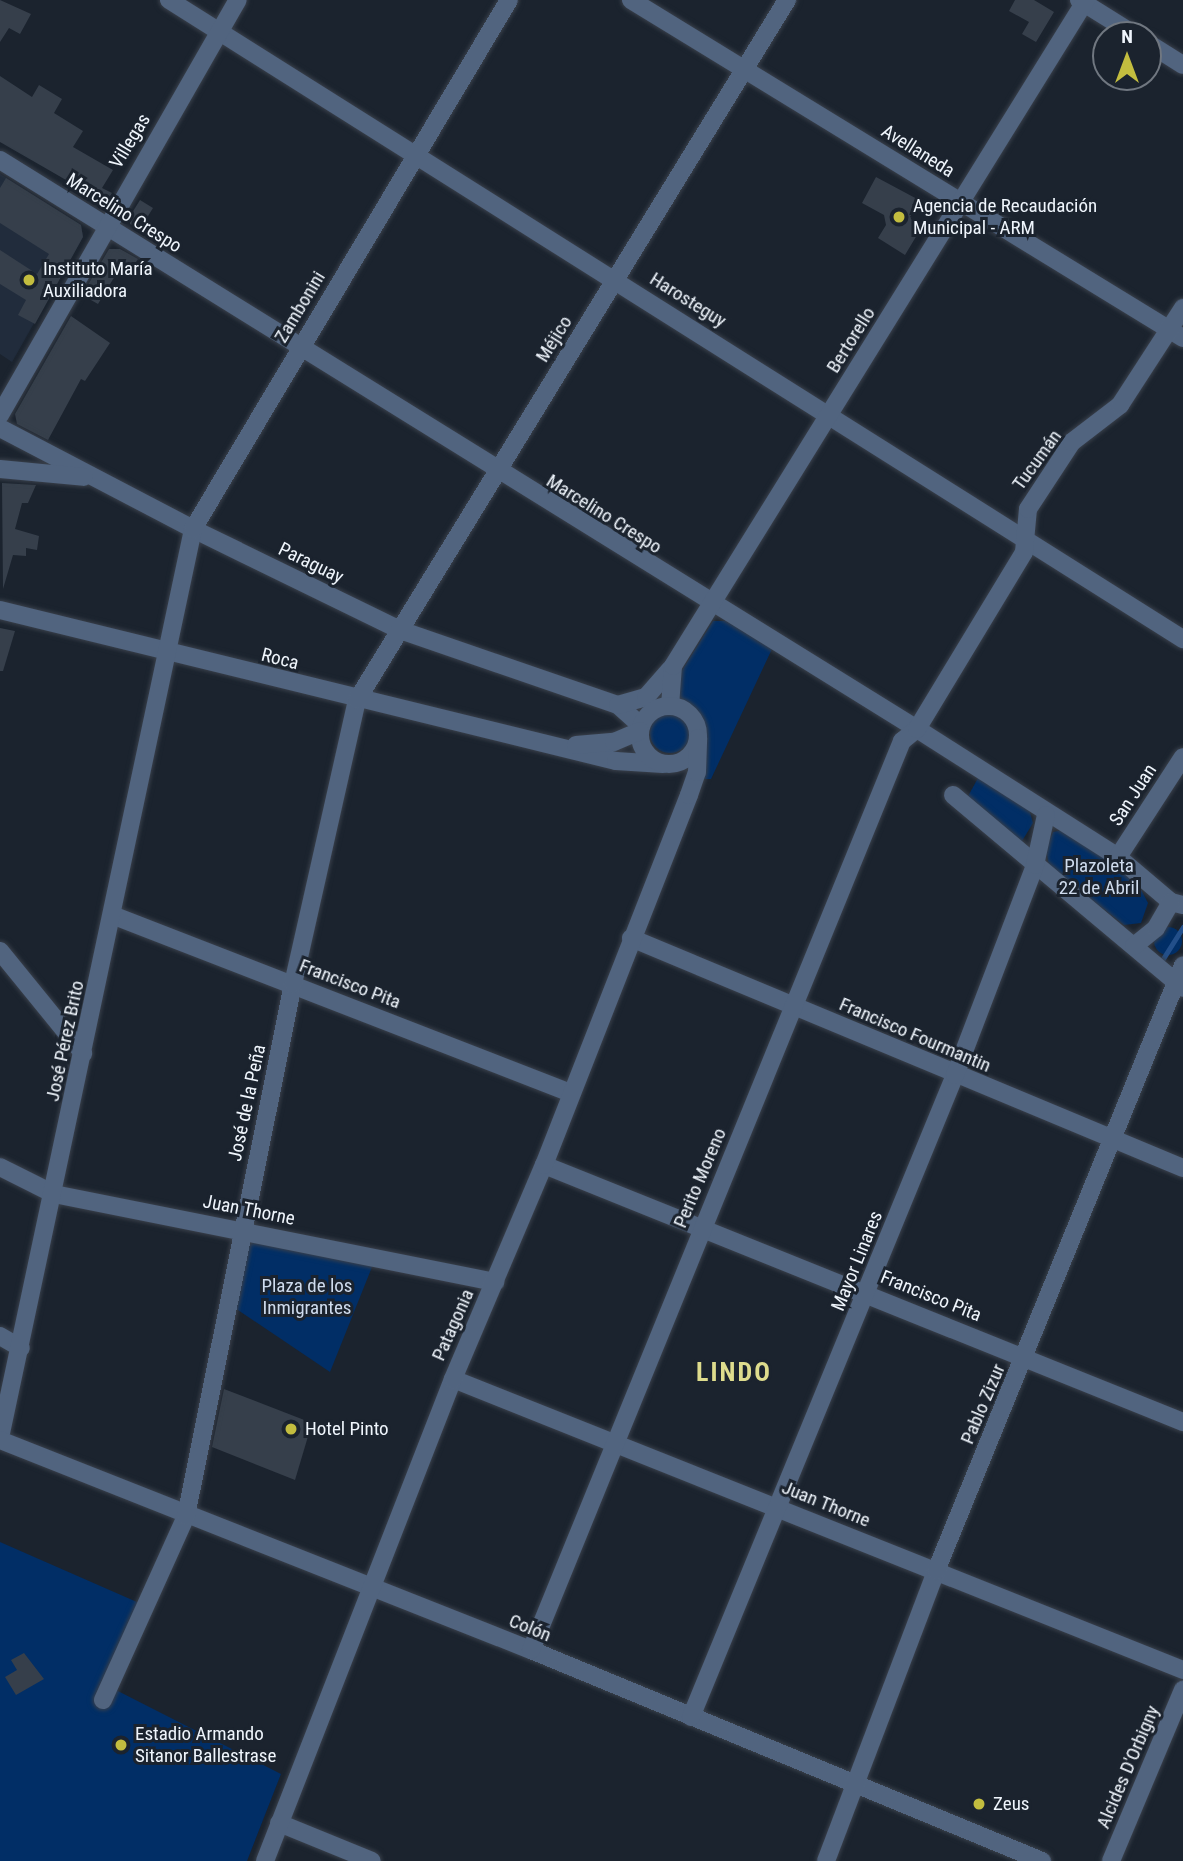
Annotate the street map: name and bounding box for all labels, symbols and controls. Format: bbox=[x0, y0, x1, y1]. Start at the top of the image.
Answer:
north arrow bbox=[1092, 21, 1162, 91]
text: N bbox=[1121, 25, 1133, 48]
street label: Villegas bbox=[105, 110, 155, 172]
street label: Avellaneda bbox=[877, 120, 959, 182]
street label: Marcelino Crespo bbox=[62, 169, 186, 257]
place label: Agencia de Recaudación Municipal - ARM bbox=[913, 195, 1097, 239]
marker: Agencia de Recaudación Municipal - ARM bbox=[891, 209, 907, 225]
place label: Instituto María Auxiliadora bbox=[43, 258, 153, 302]
street label: Zambonini bbox=[270, 267, 330, 347]
street label: Harosteguy bbox=[646, 268, 730, 332]
marker: Instituto María Auxiliadora bbox=[21, 272, 37, 288]
street label: Bertorello bbox=[822, 303, 880, 377]
street label: Méjico bbox=[531, 312, 577, 366]
street label: Tucumán bbox=[1008, 425, 1066, 495]
street label: Marcelino Crespo bbox=[542, 470, 666, 558]
street label: Paraguay bbox=[275, 538, 347, 588]
street label: Roca bbox=[259, 643, 301, 675]
street label: San Juan bbox=[1105, 760, 1161, 830]
park label: Plazoleta 22 de Abril bbox=[1059, 855, 1139, 899]
street label: Francisco Pita bbox=[296, 954, 404, 1014]
street label: José Pérez Brito bbox=[41, 979, 89, 1103]
street label: Francisco Fourmantin bbox=[836, 993, 994, 1077]
street label: José de la Peña bbox=[224, 1043, 270, 1163]
street label: Perito Moreno bbox=[669, 1125, 731, 1231]
street label: Juan Thorne bbox=[201, 1190, 297, 1230]
street label: Mayor Linares bbox=[827, 1208, 887, 1314]
street label: Francisco Pita bbox=[877, 1265, 985, 1327]
park label: Plaza de los Inmigrantes bbox=[261, 1275, 353, 1319]
street label: Patagonia bbox=[427, 1286, 479, 1364]
district label: LINDO bbox=[697, 1357, 771, 1389]
street label: Pablo Zizur bbox=[956, 1361, 1010, 1447]
place label: Hotel Pinto bbox=[305, 1418, 389, 1440]
marker: Hotel Pinto bbox=[283, 1421, 299, 1437]
street label: Juan Thorne bbox=[778, 1476, 874, 1532]
street label: Colón bbox=[506, 1609, 554, 1647]
street label: Alcides D'Orbigny bbox=[1092, 1702, 1164, 1832]
place label: Estadio Armando Sitanor Ballestrase bbox=[135, 1723, 276, 1767]
marker: Estadio Armando Sitanor Ballestrase bbox=[113, 1737, 129, 1753]
place label: Zeus bbox=[993, 1793, 1029, 1815]
marker: Zeus bbox=[971, 1796, 987, 1812]

